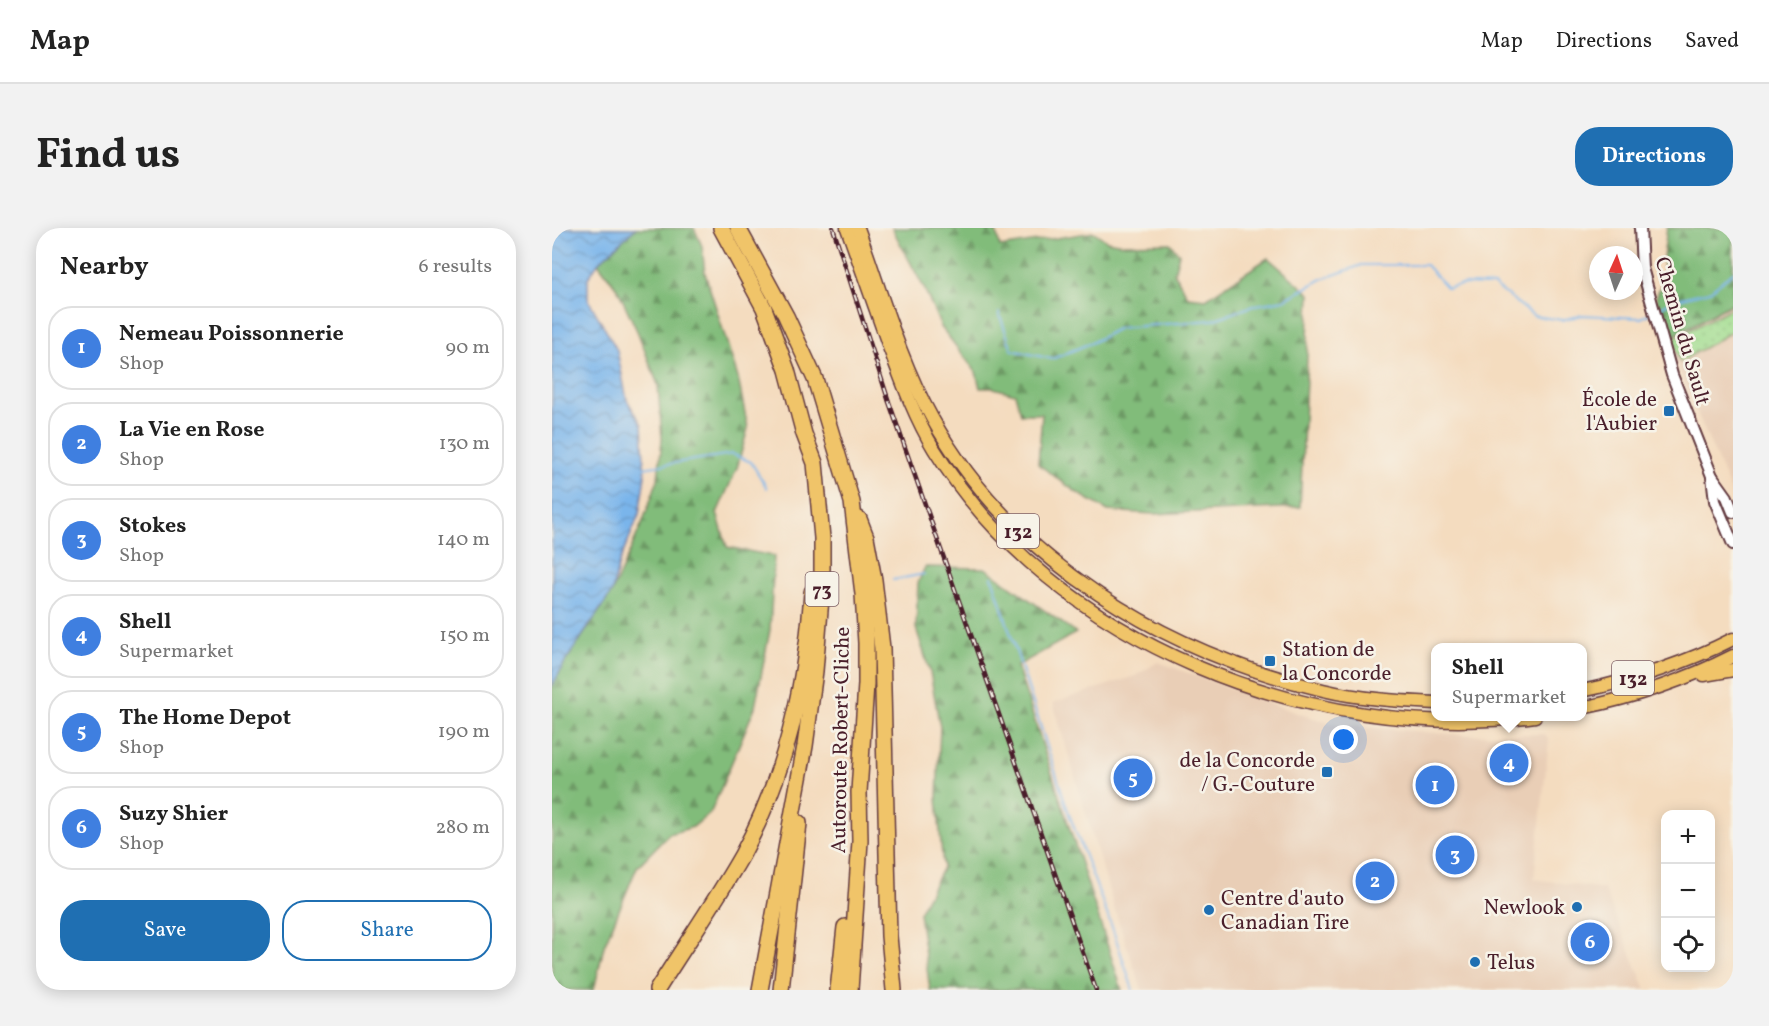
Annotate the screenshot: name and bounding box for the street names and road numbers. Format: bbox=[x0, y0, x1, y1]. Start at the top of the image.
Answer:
street label: Chemin du Sault bbox=[1646, 254, 1717, 409]
road number: 132 bbox=[997, 514, 1039, 548]
road number: 73 bbox=[806, 572, 838, 606]
street label: Autoroute Robert-Cliche bbox=[825, 626, 858, 854]
road number: 132 bbox=[1612, 661, 1654, 695]

